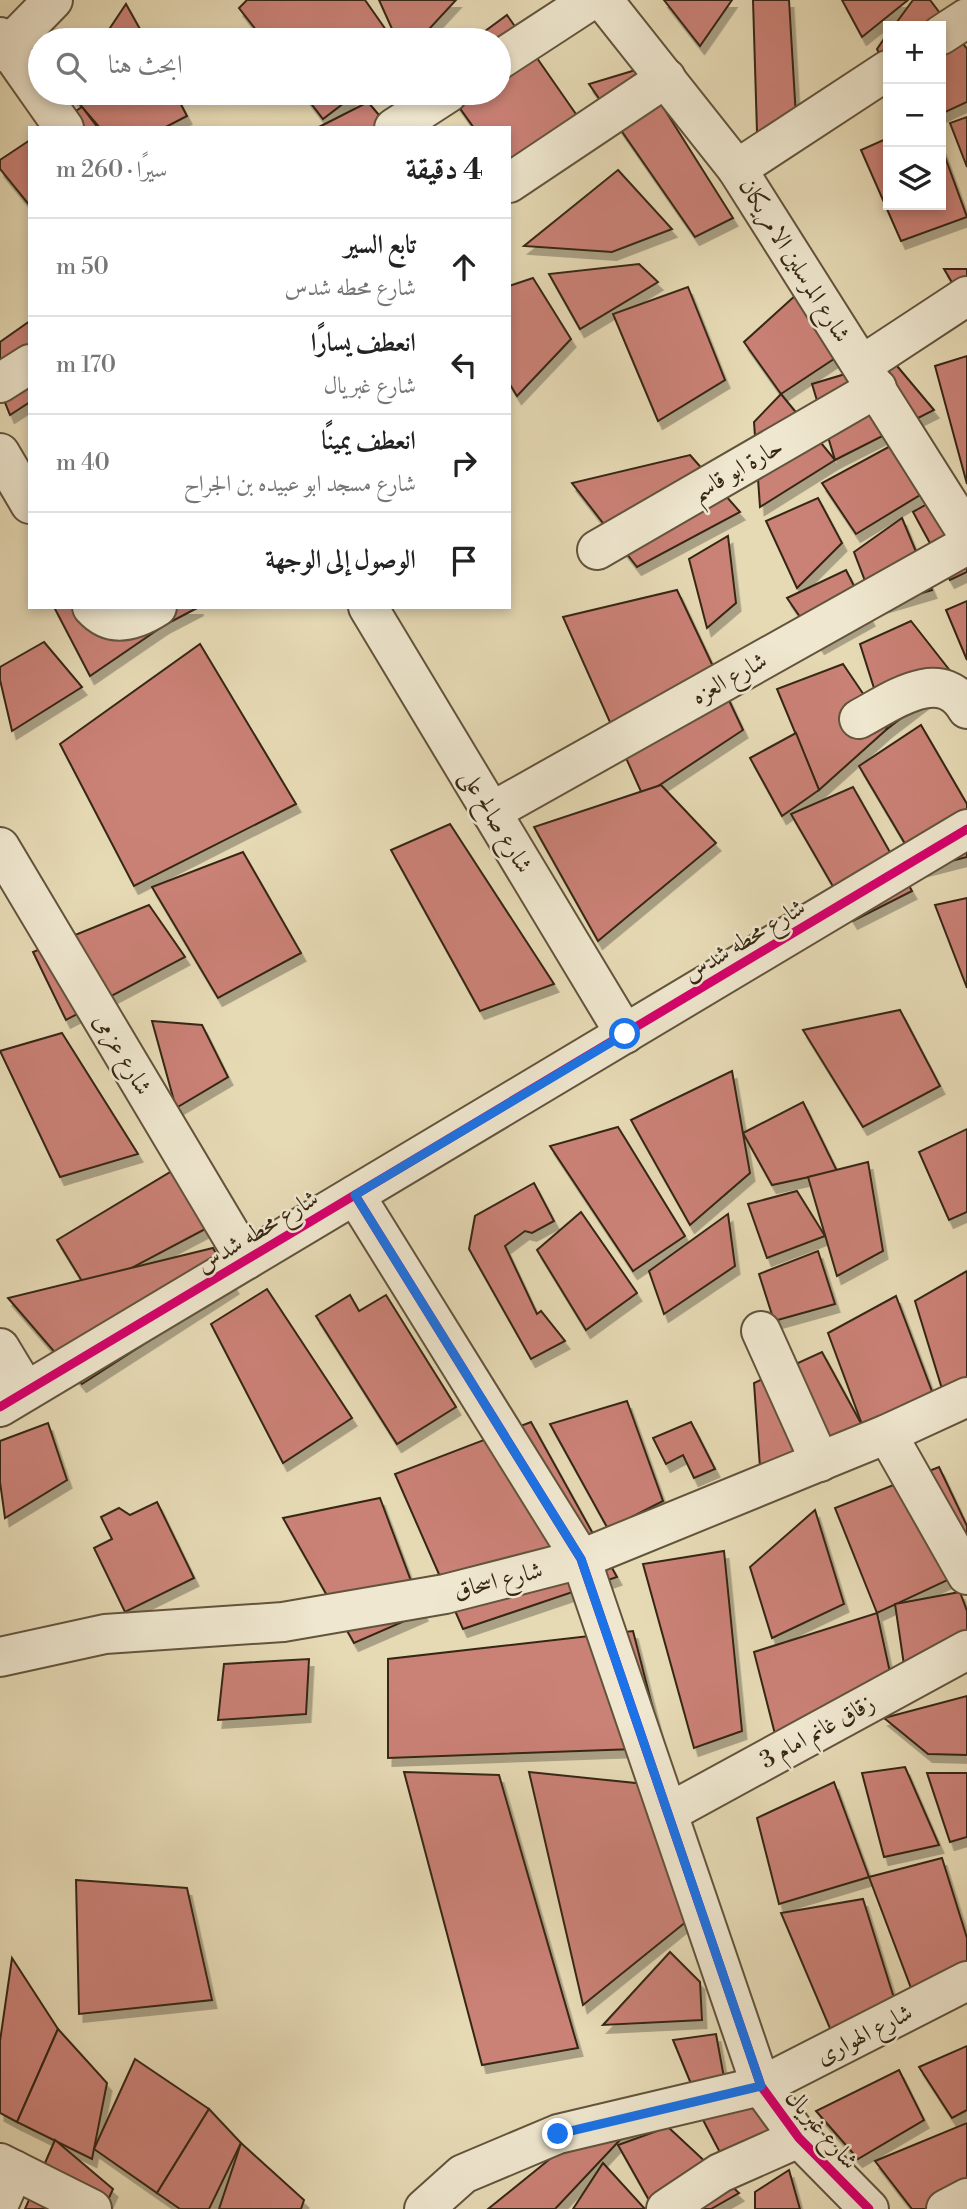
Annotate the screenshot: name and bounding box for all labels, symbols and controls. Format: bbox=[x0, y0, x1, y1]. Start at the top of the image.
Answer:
map controls bbox=[883, 21, 946, 210]
button: + bbox=[883, 21, 946, 84]
search box bbox=[28, 28, 511, 105]
icon: search bbox=[52, 48, 90, 86]
text: ابحث هنا bbox=[108, 49, 183, 81]
button: − bbox=[883, 84, 946, 147]
button: layers bbox=[883, 147, 946, 210]
text: 4 دقيقة bbox=[406, 151, 483, 189]
text: سيرًا · 260 m bbox=[56, 156, 167, 184]
street label: شارع المرسلين الامريكان bbox=[728, 173, 857, 350]
text: تابع السير bbox=[344, 229, 416, 261]
icon: ahead bbox=[445, 248, 483, 286]
text: 50 m bbox=[56, 253, 109, 281]
text: شارع محطه شدس bbox=[285, 274, 416, 302]
text: انعطف يسارًا bbox=[311, 327, 416, 359]
icon: left bbox=[445, 346, 483, 384]
text: 170 m bbox=[56, 351, 116, 379]
text: شارع غبريال bbox=[323, 372, 416, 400]
text: انعطف يمينًا bbox=[321, 425, 416, 457]
street label: حارة ابو قاسم bbox=[686, 432, 793, 515]
icon: right bbox=[445, 444, 483, 482]
text: 40 m bbox=[56, 449, 110, 477]
text: شارع مسجد ابو عبيده بن الجراح bbox=[184, 470, 416, 498]
icon: arrive bbox=[445, 542, 483, 580]
text: الوصول إلى الوجهة bbox=[265, 544, 416, 576]
street label: شارع العزه bbox=[686, 646, 775, 715]
street label: شارع صالح على bbox=[450, 764, 539, 881]
street label: شارع محطه شدس bbox=[678, 893, 813, 992]
street label: شارع عزمى bbox=[83, 1008, 158, 1103]
route start bbox=[609, 1018, 640, 1049]
street label: شارع محطه شدس bbox=[191, 1184, 326, 1283]
street label: شارع اسحاق bbox=[451, 1555, 547, 1610]
street label: زقاق غانم امام 3 bbox=[755, 1688, 883, 1780]
street label: شارع الهوارى bbox=[811, 1998, 920, 2076]
street label: شارع غبريال bbox=[775, 2083, 864, 2179]
route end bbox=[542, 2118, 573, 2149]

